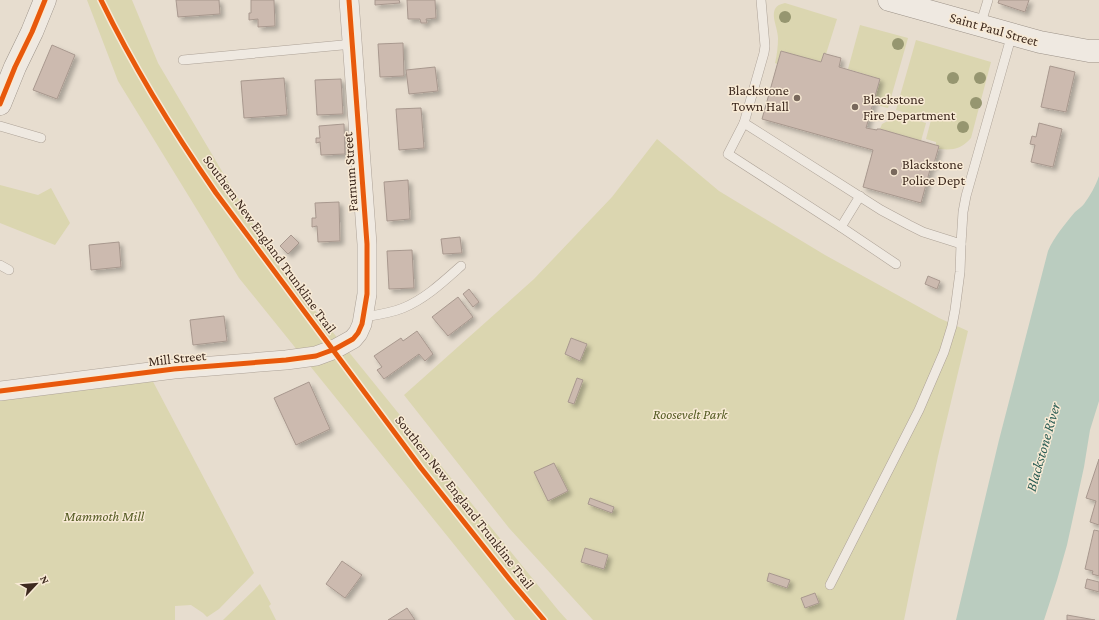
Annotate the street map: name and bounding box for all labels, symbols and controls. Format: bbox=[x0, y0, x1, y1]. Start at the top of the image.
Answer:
street label: Saint Paul Street bbox=[948, 9, 1040, 49]
place label: Blackstone Town Hall bbox=[728, 82, 789, 114]
place label: Blackstone Fire Department bbox=[863, 91, 956, 123]
marker: Blackstone Town Hall bbox=[792, 93, 802, 103]
marker: Blackstone Fire Department bbox=[850, 102, 860, 112]
street label: Farnum Street bbox=[339, 131, 361, 212]
street label: Southern New England Trunkline Trail bbox=[200, 152, 340, 336]
place label: Blackstone Police Dept bbox=[902, 156, 965, 188]
marker: Blackstone Police Dept bbox=[889, 167, 899, 177]
street label: Mill Street bbox=[147, 347, 207, 369]
water label: Blackstone River bbox=[1023, 400, 1064, 493]
park label: Roosevelt Park bbox=[653, 406, 728, 422]
street label: Southern New England Trunkline Trail bbox=[392, 412, 538, 592]
park label: Mammoth Mill bbox=[63, 508, 145, 524]
north arrow bbox=[16, 564, 56, 604]
text: N bbox=[38, 574, 52, 586]

